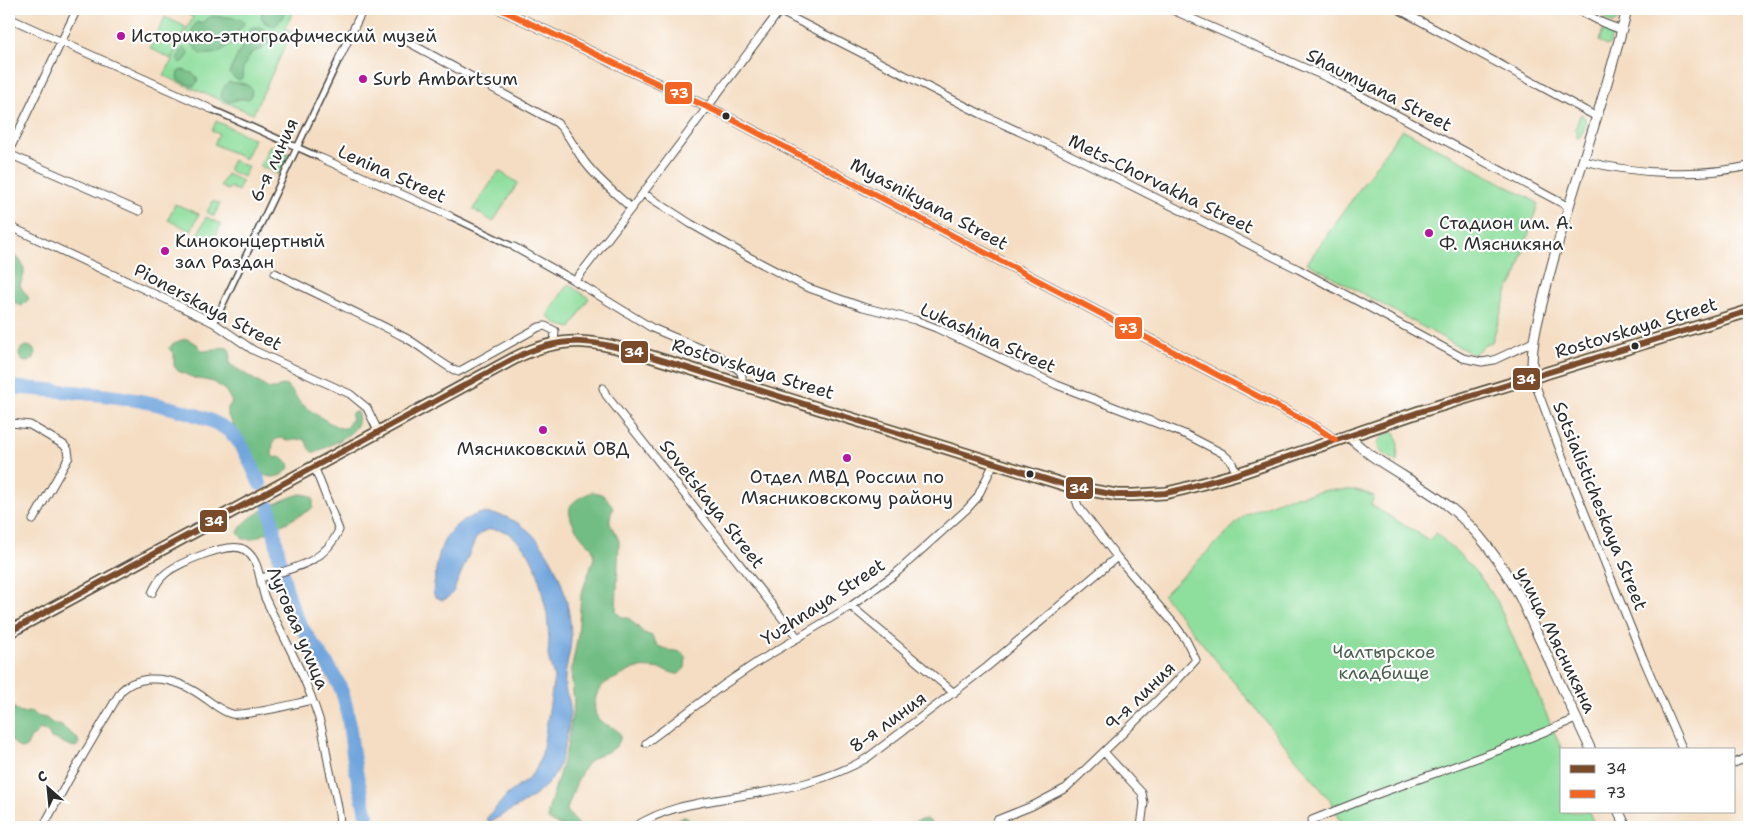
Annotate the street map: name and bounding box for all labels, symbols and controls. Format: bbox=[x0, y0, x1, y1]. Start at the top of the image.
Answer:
place label: Историко-этнографический музей bbox=[131, 24, 437, 48]
marker: Историко-этнографический музей bbox=[115, 30, 127, 42]
street label: Shaumyana Street bbox=[1302, 43, 1456, 137]
place label: Surb Ambartsum bbox=[373, 67, 518, 91]
marker: Surb Ambartsum bbox=[357, 73, 369, 85]
line badge: 73 bbox=[664, 81, 693, 105]
text: 73 bbox=[669, 84, 689, 102]
unlabelled marker bbox=[721, 111, 731, 121]
street label: 6-я линия bbox=[244, 114, 304, 206]
street label: Mets-Chorvakha Street bbox=[1064, 129, 1258, 239]
street label: Lenina Street bbox=[334, 139, 450, 209]
street label: Myasnikyana Street bbox=[846, 152, 1012, 256]
place label: Стадион им. А. Ф. Мясникяна bbox=[1439, 211, 1573, 256]
marker: Стадион им. А. Ф. Мясникяна bbox=[1423, 227, 1435, 239]
place label: Киноконцертный зал Раздан bbox=[175, 229, 325, 274]
marker: Киноконцертный зал Раздан bbox=[159, 245, 171, 257]
street label: Pionerskaya Street bbox=[130, 258, 286, 356]
street label: Rostovskaya Street bbox=[1552, 292, 1720, 364]
street label: Lukashina Street bbox=[916, 297, 1060, 379]
line badge: 73 bbox=[1114, 316, 1143, 340]
text: 73 bbox=[1118, 319, 1138, 337]
street label: Rostovskaya Street bbox=[669, 333, 837, 405]
line badge: 34 bbox=[620, 340, 649, 364]
unlabelled marker bbox=[1630, 341, 1640, 351]
text: 34 bbox=[624, 343, 644, 361]
line badge: 34 bbox=[1512, 367, 1541, 391]
text: 34 bbox=[1516, 370, 1536, 388]
street label: Sotsialisticheskaya Street bbox=[1547, 398, 1653, 614]
marker: Мясниковский ОВД bbox=[537, 424, 549, 436]
street label: Sovetskaya Street bbox=[654, 435, 770, 574]
place label: Мясниковский ОВД bbox=[457, 437, 630, 461]
marker: Отдел МВД России по Мясниковскому району bbox=[841, 452, 853, 464]
place label: Отдел МВД России по Мясниковскому району bbox=[741, 465, 953, 510]
unlabelled marker bbox=[1025, 469, 1035, 479]
line badge: 34 bbox=[1065, 476, 1094, 500]
text: 34 bbox=[1069, 479, 1089, 497]
line badge: 34 bbox=[199, 509, 228, 533]
text: 34 bbox=[204, 512, 224, 530]
street label: Yuzhnaya Street bbox=[756, 553, 890, 651]
street label: Луговая улица bbox=[261, 563, 335, 693]
street label: улица Мясникяна bbox=[1510, 563, 1602, 717]
park label: Чалтырское кладбище bbox=[1333, 640, 1435, 685]
street label: 9-я линия bbox=[1099, 656, 1181, 736]
street label: 8-я линия bbox=[845, 686, 931, 758]
legend bbox=[1560, 748, 1736, 814]
text: 34 bbox=[1606, 759, 1626, 779]
north arrow bbox=[22, 764, 72, 814]
text: С bbox=[34, 766, 50, 786]
text: 73 bbox=[1606, 783, 1626, 803]

